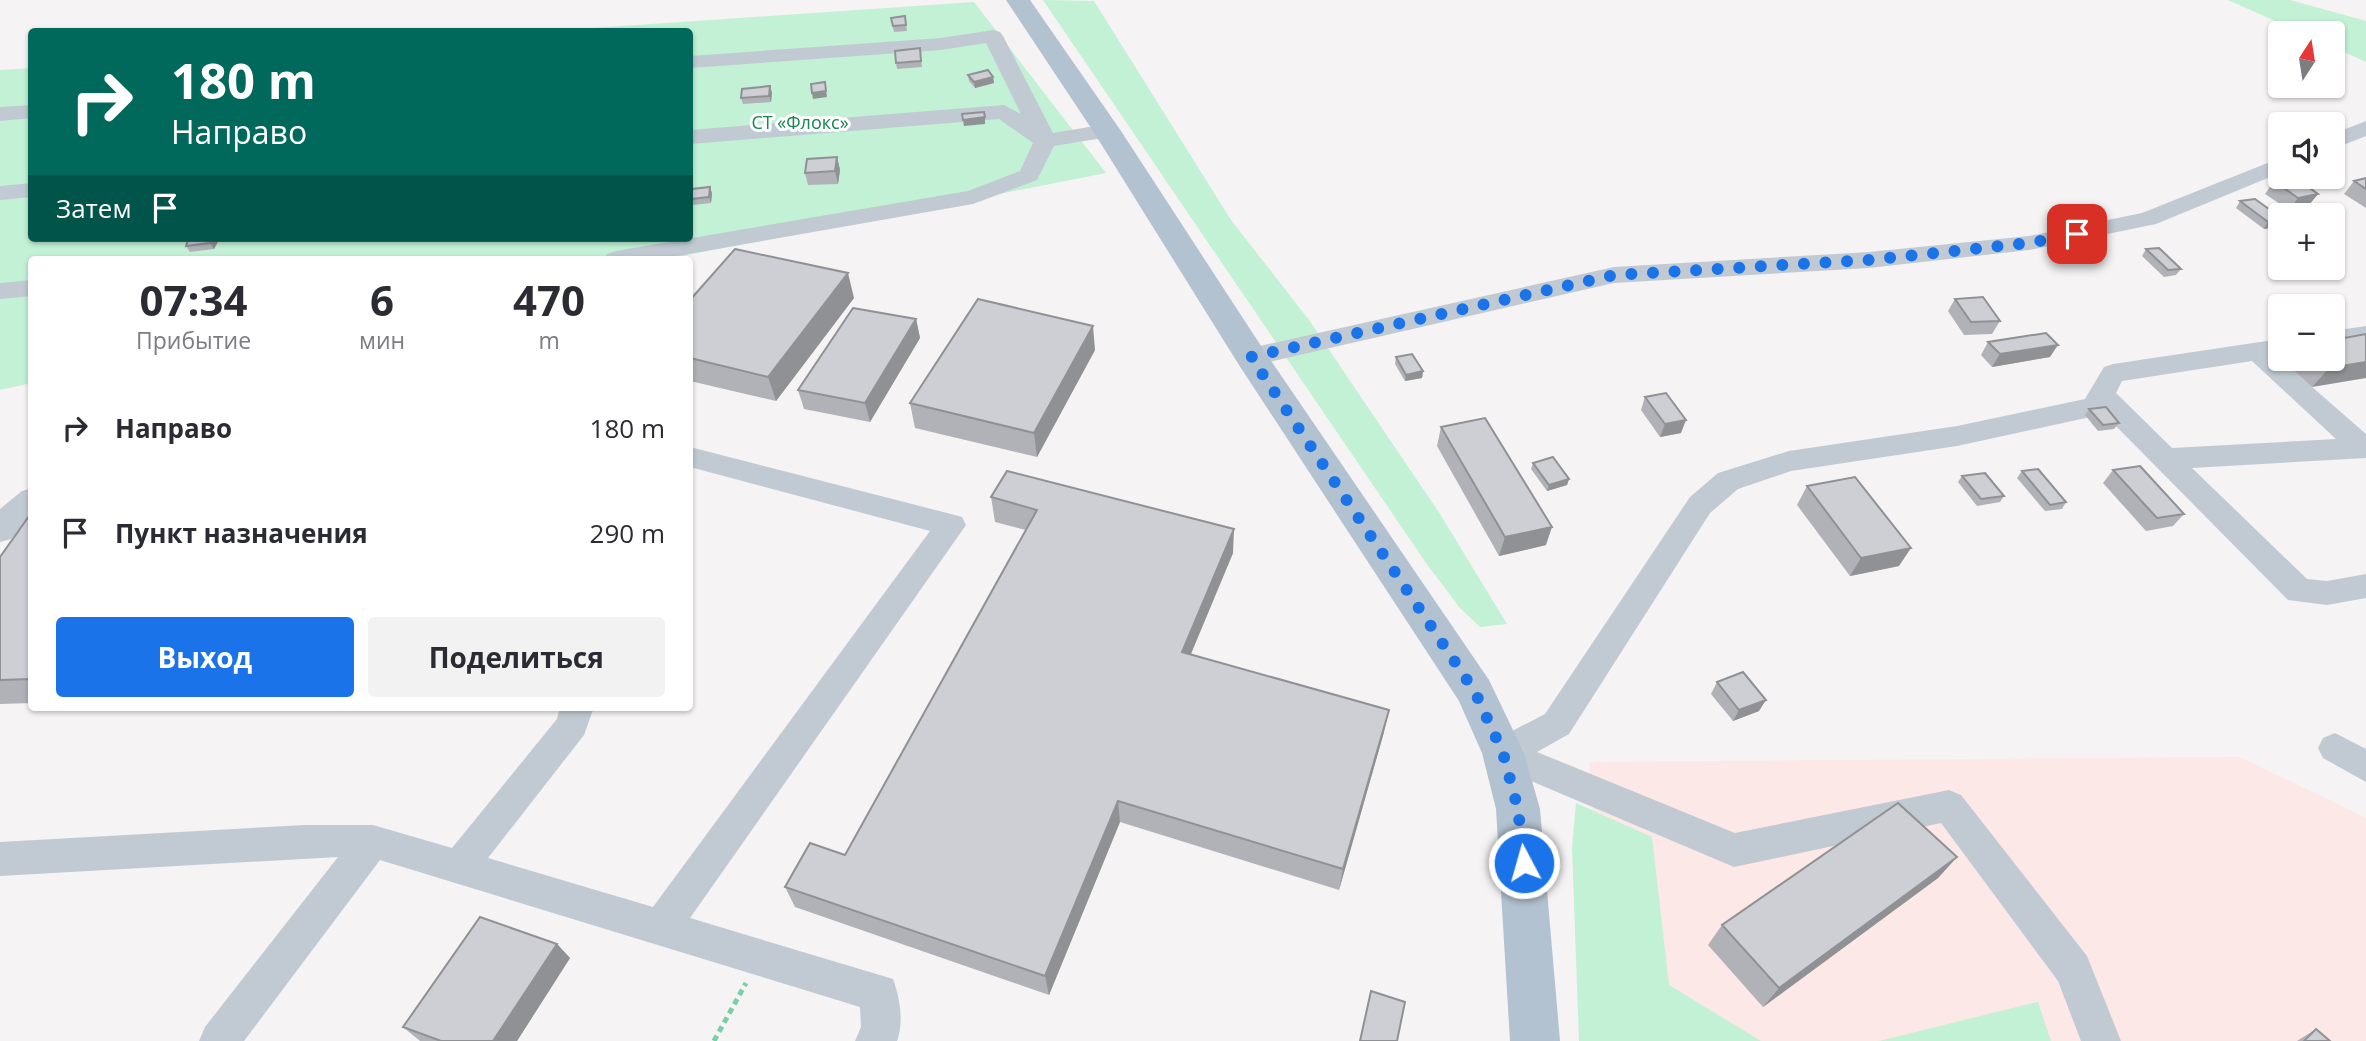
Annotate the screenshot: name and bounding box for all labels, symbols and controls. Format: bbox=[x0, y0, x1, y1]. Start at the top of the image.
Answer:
north arrow bbox=[2268, 21, 2345, 98]
map controls bbox=[2268, 21, 2345, 371]
text: 180 m bbox=[171, 47, 316, 113]
icon: right bbox=[56, 56, 147, 147]
text: Направо bbox=[171, 110, 307, 153]
park label: СТ «Флокс» bbox=[751, 110, 849, 134]
button: sound bbox=[2268, 112, 2345, 189]
icon: arrive bbox=[146, 189, 184, 227]
text: Затем bbox=[56, 190, 132, 226]
button: + bbox=[2268, 203, 2345, 280]
pin bbox=[2047, 204, 2107, 264]
icon: arrive bbox=[2058, 215, 2096, 253]
text: 07:34 bbox=[139, 271, 248, 328]
text: 6 bbox=[370, 271, 394, 328]
text: 470 bbox=[513, 271, 585, 328]
button: − bbox=[2268, 294, 2345, 371]
text: Прибытие bbox=[136, 324, 251, 356]
text: мин bbox=[359, 324, 405, 356]
text: m bbox=[538, 324, 560, 356]
icon: right bbox=[56, 409, 94, 447]
text: Направо bbox=[115, 410, 232, 446]
text: 180 m bbox=[590, 410, 665, 446]
icon: arrive bbox=[56, 514, 94, 552]
text: Пункт назначения bbox=[115, 515, 368, 551]
text: 290 m bbox=[590, 515, 665, 551]
button: Выход bbox=[56, 617, 354, 697]
button: Поделиться bbox=[368, 617, 665, 697]
position arrow bbox=[1487, 826, 1561, 900]

